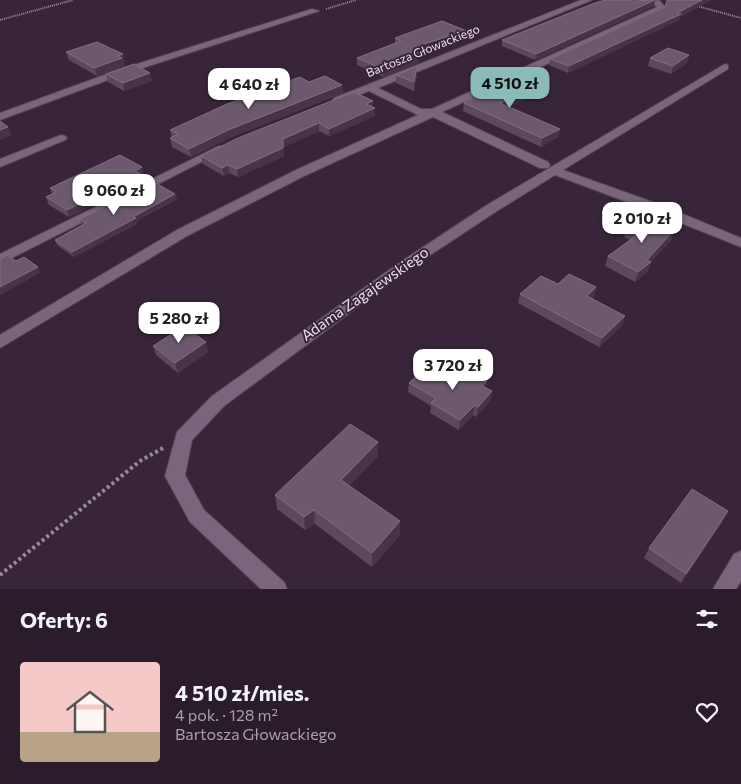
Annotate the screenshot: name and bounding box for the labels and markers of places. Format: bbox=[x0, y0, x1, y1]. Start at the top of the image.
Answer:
pin: 4 510 zł bbox=[458, 66, 562, 109]
pin: 4 640 zł bbox=[197, 68, 301, 110]
pin: 9 060 zł bbox=[62, 174, 166, 216]
pin: 2 010 zł bbox=[590, 202, 694, 244]
pin: 5 280 zł bbox=[127, 302, 231, 344]
pin: 3 720 zł bbox=[401, 348, 505, 391]

